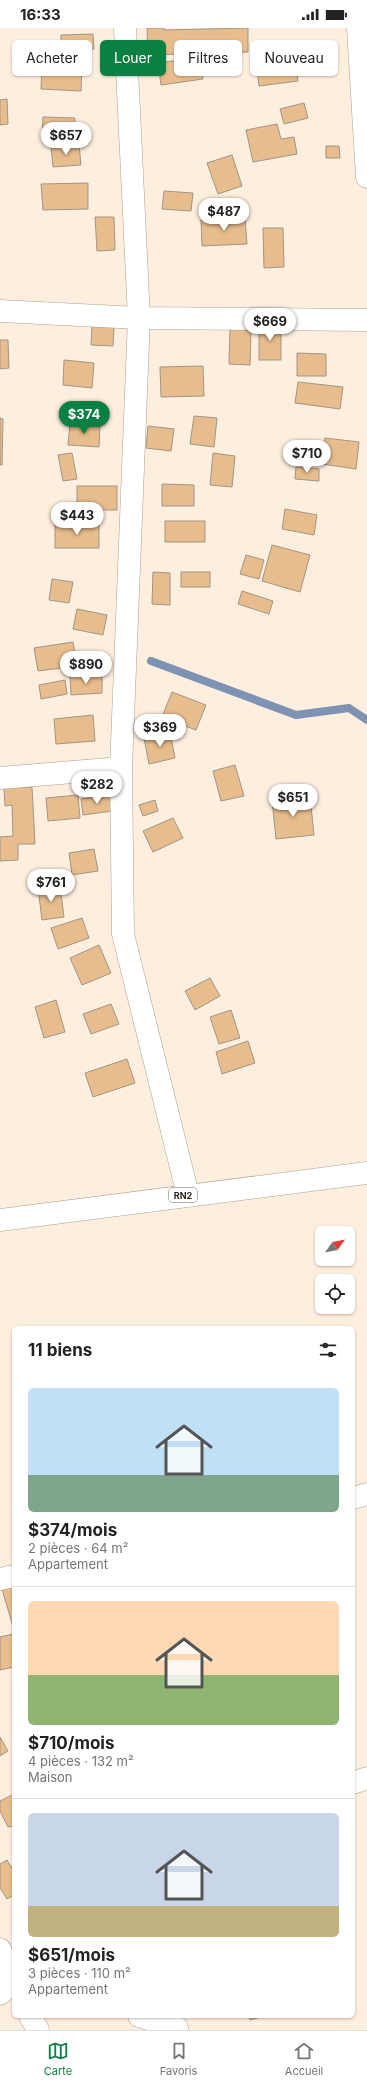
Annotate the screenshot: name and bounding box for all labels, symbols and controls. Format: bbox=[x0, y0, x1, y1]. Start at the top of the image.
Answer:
text: 16:33 bbox=[20, 5, 61, 24]
chip: Acheter bbox=[12, 40, 92, 76]
chip: Louer bbox=[100, 40, 166, 76]
chip: Filtres bbox=[174, 40, 242, 76]
chip: Nouveau bbox=[250, 40, 338, 76]
pin: $657 bbox=[42, 122, 90, 156]
text: $657 bbox=[50, 127, 82, 143]
pin: $487 bbox=[200, 198, 248, 232]
text: $487 bbox=[207, 203, 241, 219]
pin: $669 bbox=[246, 308, 294, 342]
text: $669 bbox=[253, 313, 287, 329]
pin: $374 bbox=[60, 401, 108, 435]
text: $374 bbox=[68, 406, 100, 422]
pin: $710 bbox=[283, 440, 331, 474]
text: $710 bbox=[292, 445, 322, 461]
pin: $443 bbox=[53, 502, 101, 536]
text: $443 bbox=[60, 507, 94, 523]
pin: $890 bbox=[62, 651, 110, 685]
text: $890 bbox=[69, 656, 103, 672]
pin: $369 bbox=[136, 714, 184, 748]
text: $369 bbox=[143, 719, 177, 735]
pin: $282 bbox=[73, 771, 121, 805]
text: $282 bbox=[80, 776, 114, 792]
pin: $651 bbox=[269, 784, 317, 818]
text: $651 bbox=[278, 789, 308, 805]
pin: $761 bbox=[27, 869, 75, 903]
text: $761 bbox=[36, 874, 66, 890]
road number: RN2 bbox=[169, 1188, 197, 1202]
north arrow bbox=[315, 1226, 355, 1266]
map controls bbox=[315, 1226, 355, 1314]
button: locate bbox=[315, 1274, 355, 1314]
icon: filters bbox=[317, 1339, 339, 1361]
text: 11 biens bbox=[28, 1340, 92, 1360]
icon: home bbox=[148, 1414, 220, 1486]
text: $374/mois bbox=[28, 1520, 117, 1540]
text: 2 pièces · 64 m² bbox=[28, 1540, 128, 1556]
text: Appartement bbox=[28, 1556, 108, 1572]
icon: home bbox=[148, 1627, 220, 1699]
text: $710/mois bbox=[28, 1733, 114, 1753]
text: 4 pièces · 132 m² bbox=[28, 1753, 134, 1769]
text: Maison bbox=[28, 1769, 73, 1785]
icon: home bbox=[148, 1839, 220, 1911]
text: $651/mois bbox=[28, 1945, 115, 1965]
text: 3 pièces · 110 m² bbox=[28, 1965, 131, 1981]
text: Appartement bbox=[28, 1981, 108, 1997]
tab: Carte bbox=[44, 2040, 72, 2078]
tab: Favoris bbox=[160, 2040, 197, 2078]
tab: Accueil bbox=[285, 2040, 323, 2078]

